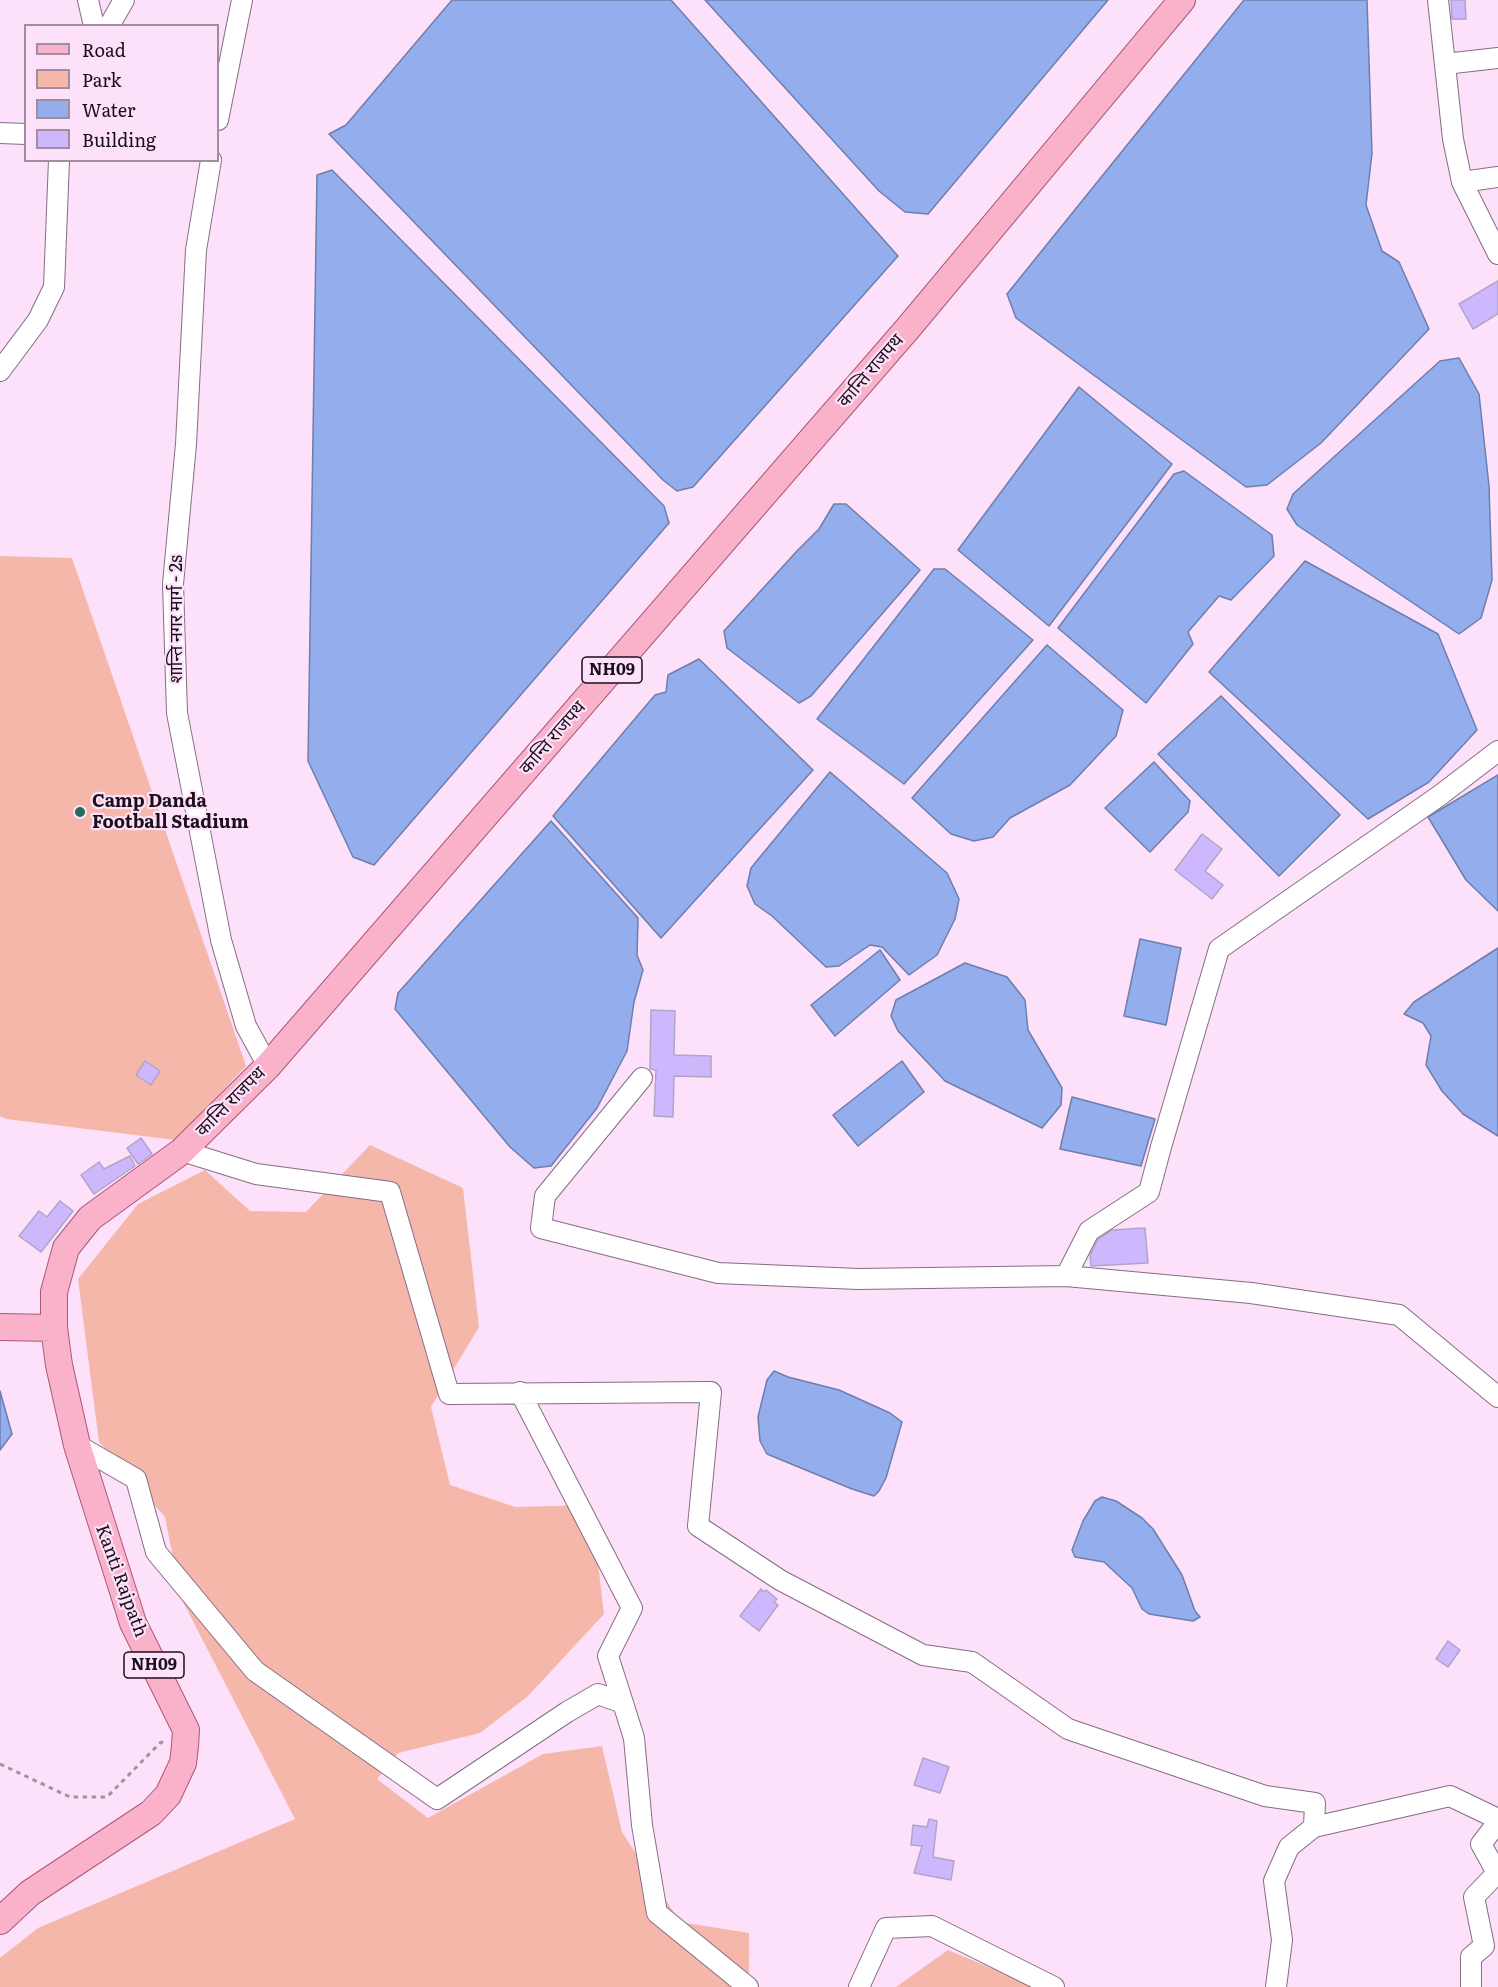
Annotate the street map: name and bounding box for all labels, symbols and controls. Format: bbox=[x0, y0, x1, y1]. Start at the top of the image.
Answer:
legend bbox=[24, 24, 219, 162]
text: Road bbox=[82, 36, 126, 63]
text: Park bbox=[82, 66, 121, 93]
text: Water bbox=[82, 96, 135, 123]
text: Building bbox=[82, 126, 156, 153]
street label: कान्ति राजपथ bbox=[833, 330, 909, 412]
street label: शान्ति नगर मार्ग - 2s bbox=[166, 555, 188, 683]
road number: NH09 bbox=[582, 657, 642, 683]
street label: कान्ति राजपथ bbox=[515, 697, 591, 779]
place label: Camp Danda Football Stadium bbox=[92, 791, 249, 834]
marker: Camp Danda Football Stadium bbox=[73, 805, 87, 819]
street label: कान्ति राजपथ bbox=[192, 1063, 270, 1141]
street label: Kanti Rajpath bbox=[91, 1522, 151, 1640]
road number: NH09 bbox=[124, 1652, 184, 1678]

